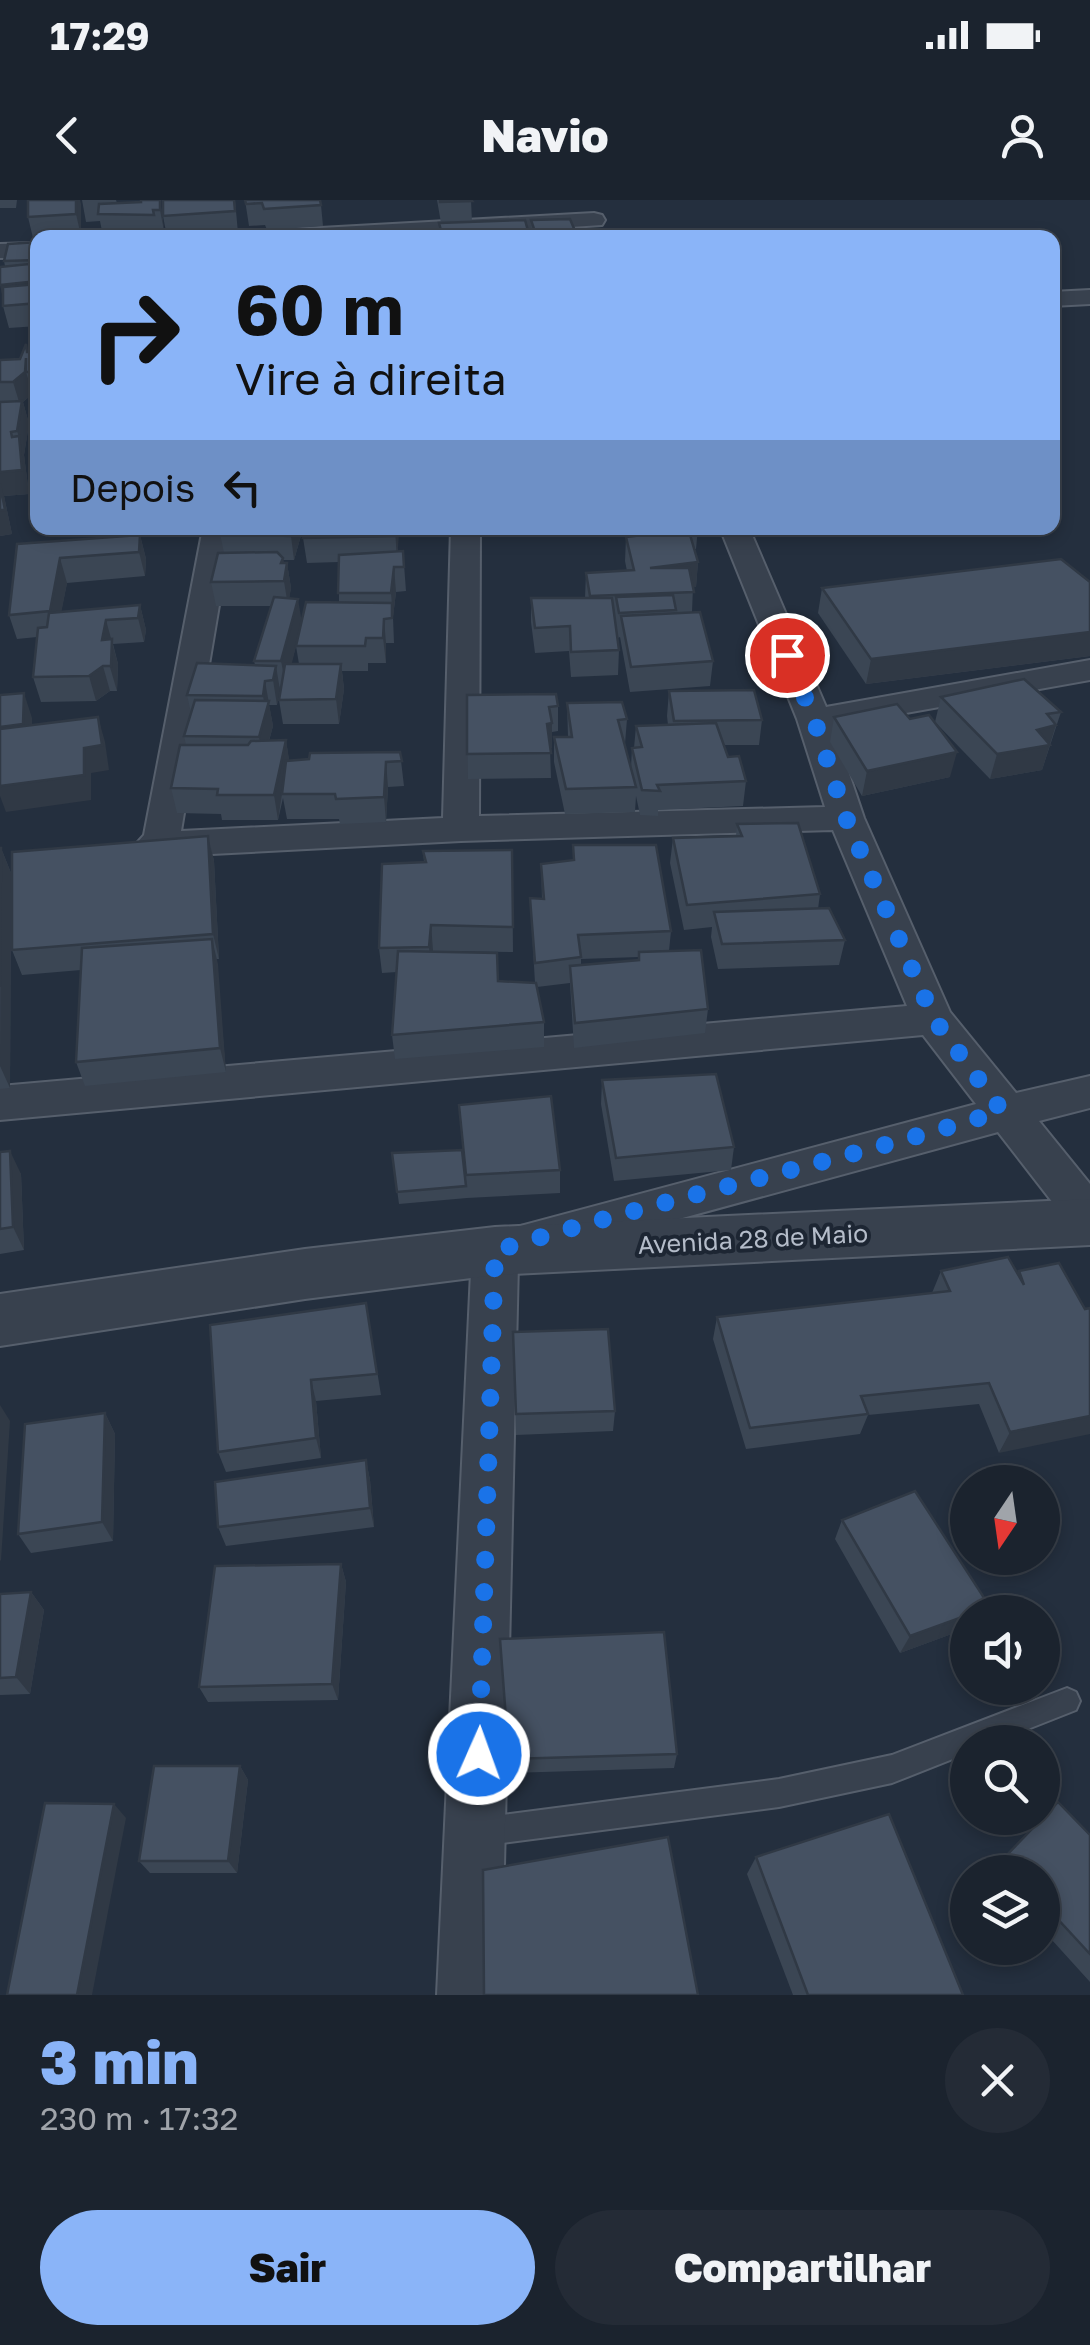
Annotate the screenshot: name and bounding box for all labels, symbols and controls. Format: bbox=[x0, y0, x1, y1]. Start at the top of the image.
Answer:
text: 17:29 bbox=[50, 13, 150, 58]
icon: back bbox=[40, 108, 95, 163]
text: Navio bbox=[481, 108, 609, 162]
icon: person bbox=[995, 108, 1050, 163]
text: 60 m bbox=[235, 266, 404, 350]
icon: right bbox=[70, 270, 200, 400]
text: Vire à direita bbox=[235, 351, 507, 405]
icon: left bbox=[215, 460, 270, 515]
text: Depois bbox=[70, 465, 195, 510]
pin bbox=[745, 613, 830, 698]
icon: arrive bbox=[760, 628, 815, 683]
street label: Avenida 28 de Maio bbox=[637, 1217, 869, 1260]
north arrow bbox=[950, 1465, 1060, 1575]
map controls bbox=[950, 1465, 1060, 1965]
button: sound bbox=[950, 1595, 1060, 1705]
position arrow bbox=[427, 1702, 531, 1806]
button: search bbox=[950, 1725, 1060, 1835]
button: layers bbox=[950, 1855, 1060, 1965]
text: 3 min bbox=[40, 2025, 199, 2097]
button: close bbox=[945, 2028, 1050, 2133]
text: 230 m · 17:32 bbox=[40, 2099, 238, 2137]
button: Sair bbox=[40, 2210, 535, 2325]
button: Compartilhar bbox=[555, 2210, 1050, 2325]

